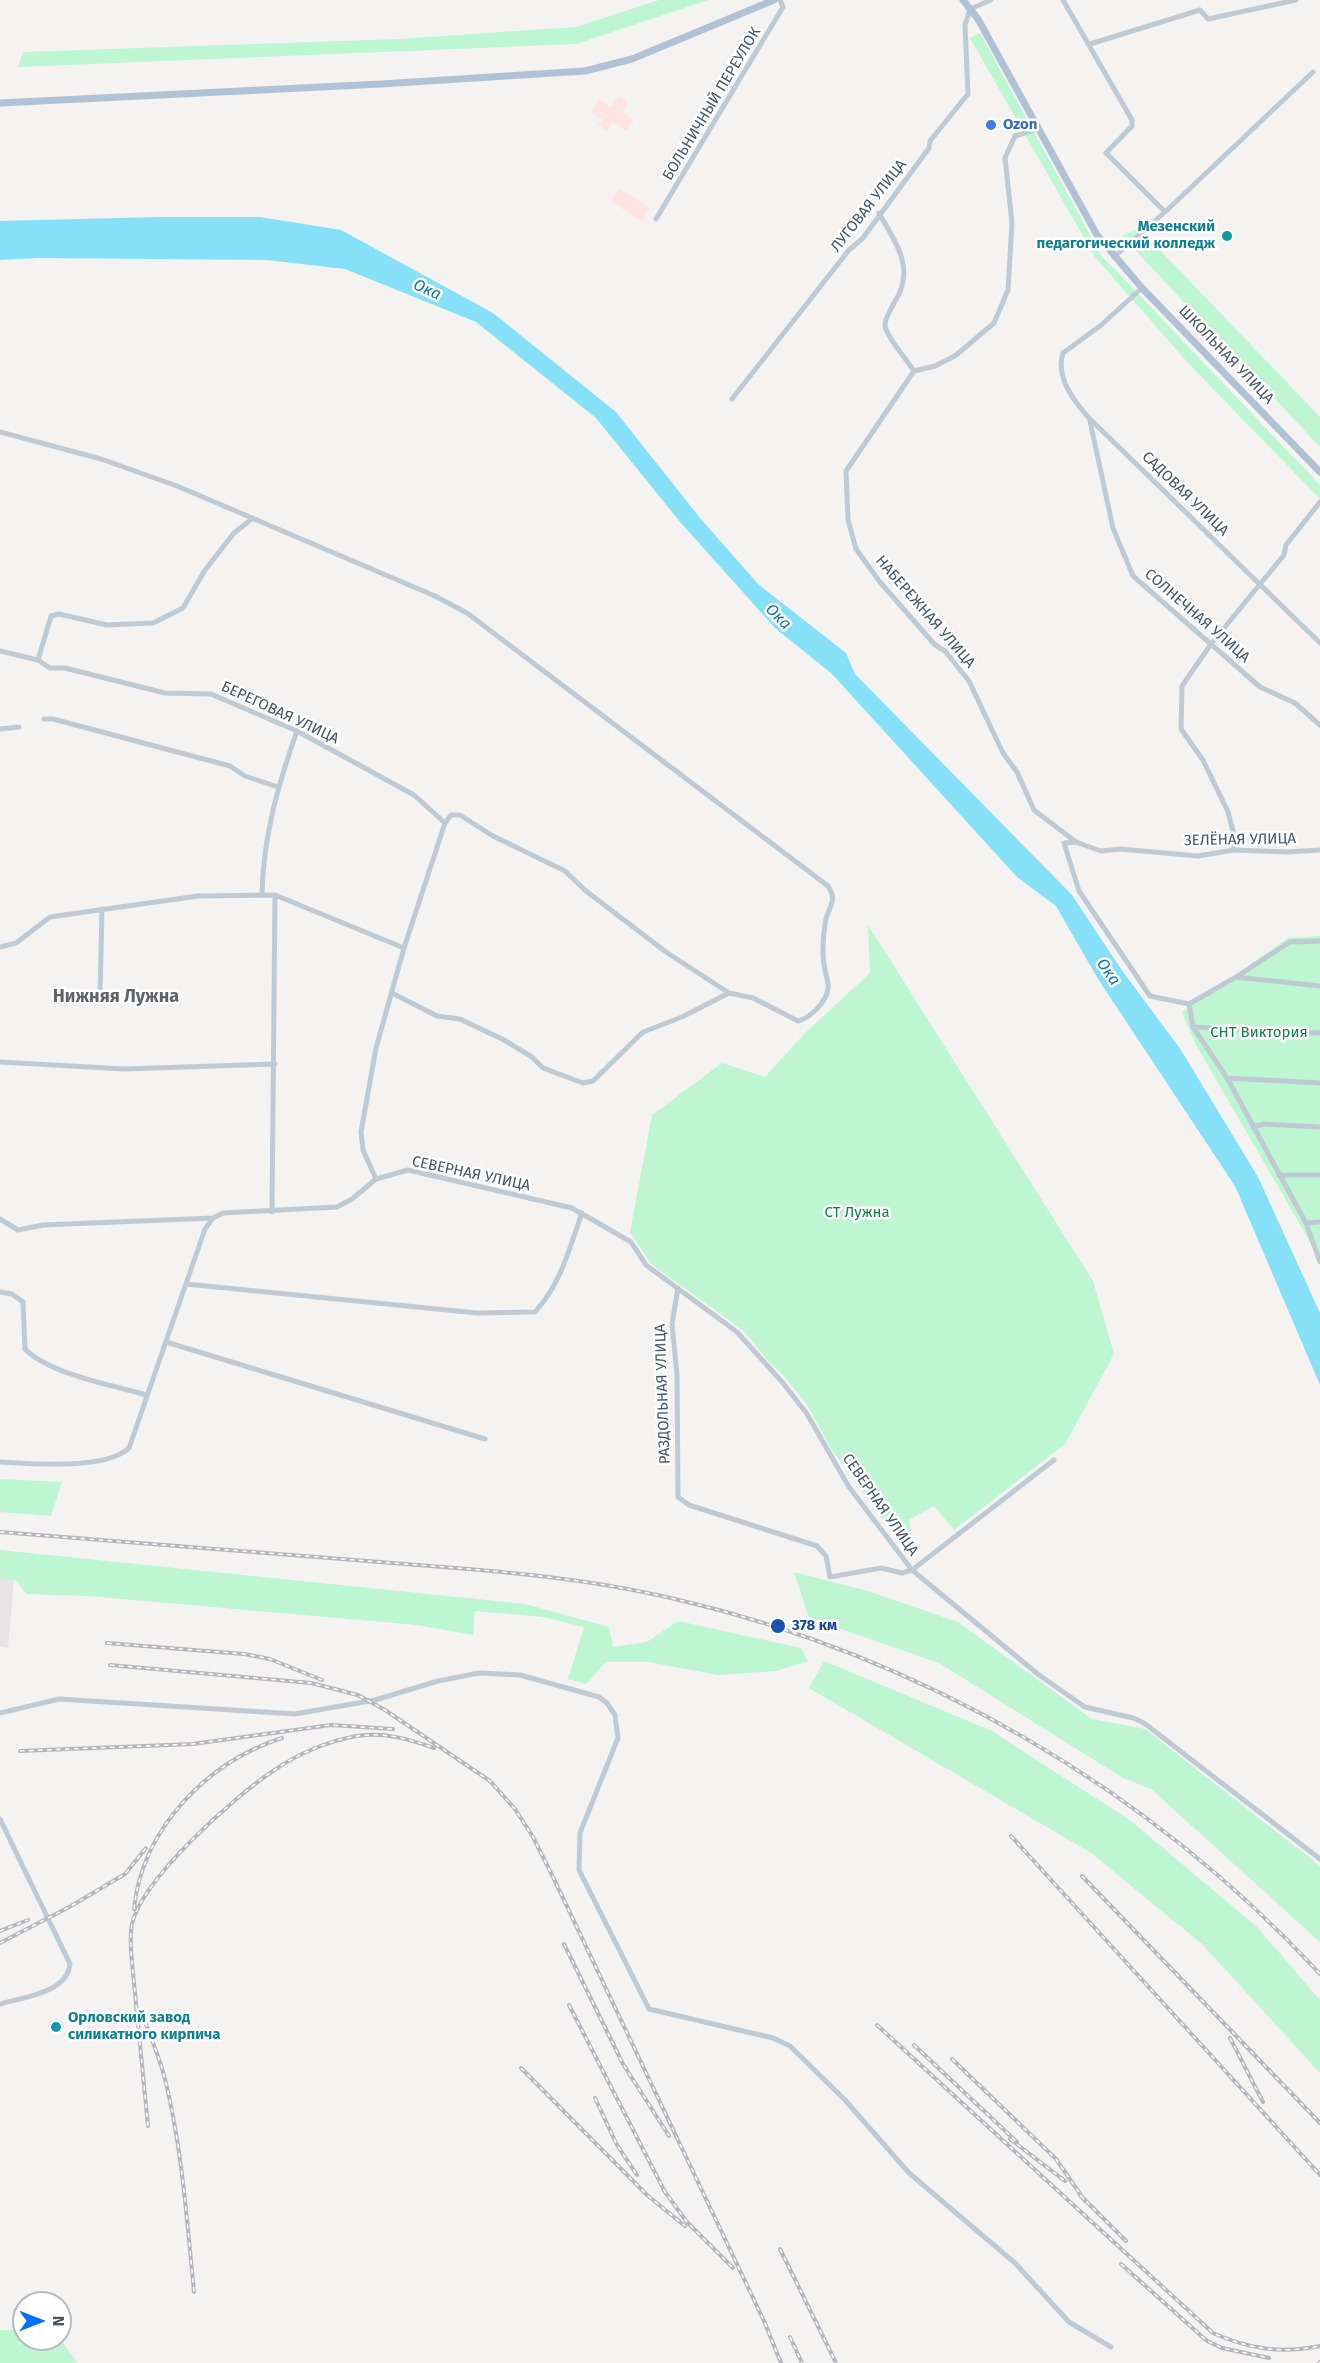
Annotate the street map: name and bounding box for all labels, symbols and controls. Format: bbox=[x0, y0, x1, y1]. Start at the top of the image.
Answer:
street label: БОЛЬНИЧНЫЙ ПЕРЕУЛОК bbox=[659, 24, 765, 184]
place label: Ozon bbox=[1003, 116, 1037, 134]
marker: Ozon bbox=[984, 118, 998, 132]
street label: ЛУГОВАЯ УЛИЦА bbox=[827, 156, 911, 256]
place label: Мезенский педагогический колледж bbox=[1037, 218, 1215, 253]
marker: Мезенский педагогический колледж bbox=[1220, 229, 1234, 243]
water label: Ока bbox=[410, 275, 444, 305]
street label: ШКОЛЬНАЯ УЛИЦА bbox=[1175, 302, 1277, 408]
street label: САДОВАЯ УЛИЦА bbox=[1138, 448, 1232, 540]
street label: НАБЕРЕЖНАЯ УЛИЦА bbox=[871, 552, 979, 672]
street label: СОЛНЕЧНАЯ УЛИЦА bbox=[1141, 565, 1253, 667]
water label: Ока bbox=[761, 600, 795, 634]
street label: БЕРЕГОВАЯ УЛИЦА bbox=[218, 678, 342, 748]
street label: ЗЕЛЁНАЯ УЛИЦА bbox=[1184, 830, 1296, 850]
water label: Ока bbox=[1092, 955, 1124, 989]
district label: Нижняя Лужна bbox=[53, 986, 179, 1008]
park label: СНТ Виктория bbox=[1210, 1024, 1308, 1042]
street label: СЕВЕРНАЯ УЛИЦА bbox=[410, 1153, 532, 1195]
park label: СТ Лужна bbox=[824, 1204, 890, 1222]
street label: РАЗДОЛЬНАЯ УЛИЦА bbox=[652, 1324, 674, 1464]
street label: СЕВЕРНАЯ УЛИЦА bbox=[838, 1450, 922, 1560]
marker: 378 км bbox=[769, 1617, 787, 1635]
place label: 378 км bbox=[792, 1617, 837, 1635]
place label: Орловский завод силикатного кирпича bbox=[68, 2009, 221, 2044]
marker: Орловский завод силикатного кирпича bbox=[49, 2020, 63, 2034]
north arrow bbox=[12, 2291, 72, 2351]
text: N bbox=[49, 2316, 68, 2326]

